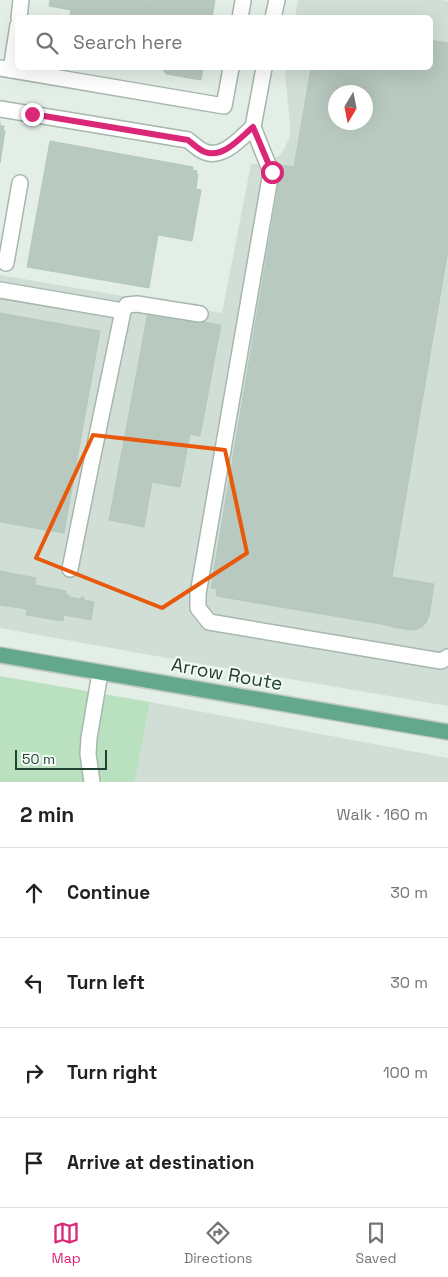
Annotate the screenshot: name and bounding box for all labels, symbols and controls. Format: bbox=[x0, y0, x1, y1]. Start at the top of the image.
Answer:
search box bbox=[15, 15, 433, 70]
icon: search bbox=[33, 29, 61, 57]
text: Search here bbox=[73, 30, 183, 55]
north arrow bbox=[328, 85, 373, 130]
route end bbox=[21, 103, 44, 126]
route start bbox=[261, 161, 284, 184]
street label: Arrow Route bbox=[169, 652, 285, 696]
scale bar bbox=[15, 747, 108, 770]
text: 50 m bbox=[22, 750, 55, 768]
text: 2 min bbox=[20, 801, 74, 828]
text: Walk · 160 m bbox=[337, 804, 428, 825]
icon: ahead bbox=[20, 879, 48, 907]
text: Continue bbox=[67, 880, 150, 905]
text: 30 m bbox=[390, 882, 428, 903]
icon: left bbox=[20, 969, 48, 997]
text: Turn left bbox=[67, 970, 145, 995]
text: 30 m bbox=[390, 972, 428, 993]
icon: right bbox=[20, 1059, 48, 1087]
text: Turn right bbox=[67, 1060, 157, 1085]
text: 100 m bbox=[383, 1062, 428, 1083]
icon: arrive bbox=[20, 1149, 48, 1177]
text: Arrive at destination bbox=[67, 1150, 255, 1175]
tab: Map bbox=[52, 1219, 81, 1267]
tab: Directions bbox=[184, 1219, 252, 1267]
tab: Saved bbox=[356, 1219, 396, 1267]

